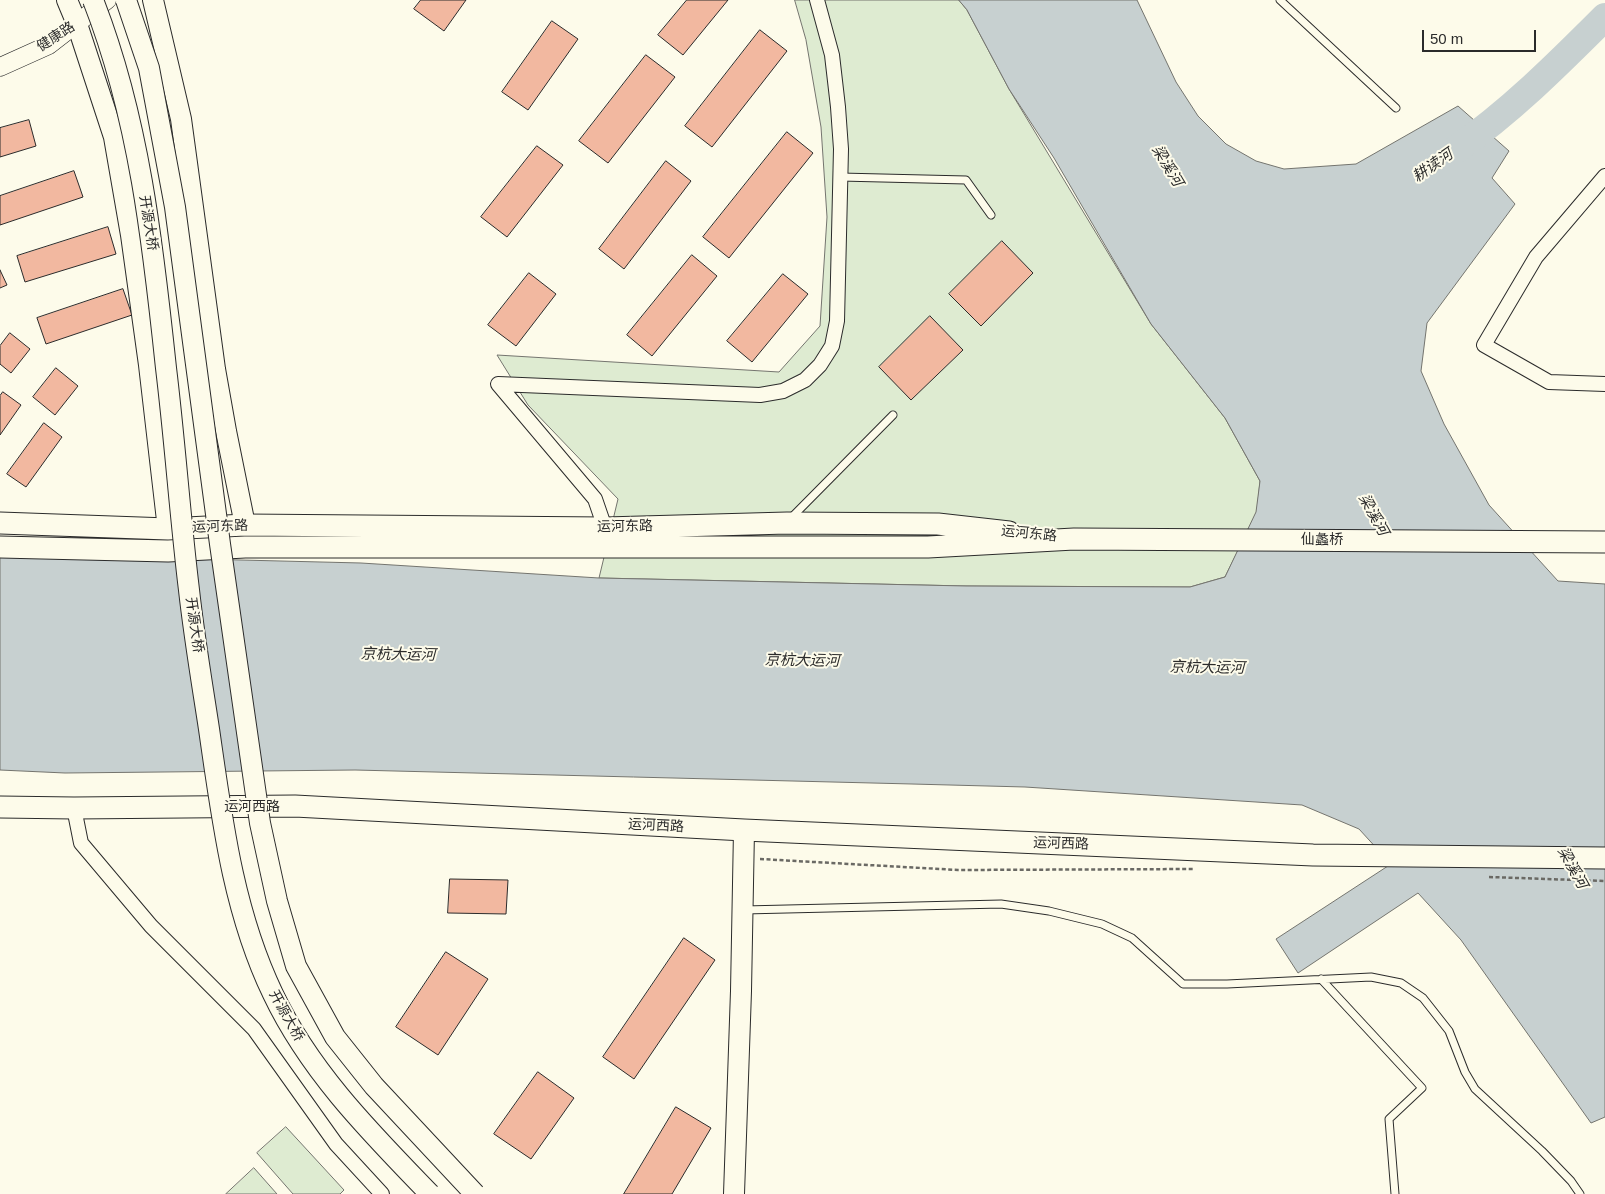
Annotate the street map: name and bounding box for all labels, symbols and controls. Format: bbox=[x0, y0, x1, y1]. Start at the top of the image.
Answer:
street label: 健康路 bbox=[34, 19, 78, 55]
scale bar bbox=[1425, 20, 1539, 52]
text: 50 m bbox=[1430, 30, 1463, 47]
water label: 梁溪河 bbox=[1148, 142, 1186, 190]
water label: 耕读河 bbox=[1409, 146, 1457, 186]
street label: 开源大桥 bbox=[135, 194, 161, 252]
water label: 梁溪河 bbox=[1354, 491, 1392, 539]
street label: 运河东路 bbox=[192, 518, 248, 536]
street label: 运河东路 bbox=[597, 518, 653, 536]
street label: 运河东路 bbox=[1000, 523, 1058, 545]
street label: 仙蠡桥 bbox=[1301, 532, 1343, 548]
street label: 开源大桥 bbox=[182, 596, 206, 654]
water label: 京杭大运河 bbox=[360, 645, 436, 665]
water label: 京杭大运河 bbox=[764, 651, 840, 671]
water label: 京杭大运河 bbox=[1169, 658, 1245, 678]
street label: 运河西路 bbox=[224, 799, 280, 815]
street label: 运河西路 bbox=[628, 816, 684, 836]
street label: 运河西路 bbox=[1033, 835, 1089, 853]
water label: 梁溪河 bbox=[1553, 844, 1591, 892]
street label: 开源大桥 bbox=[265, 987, 307, 1045]

